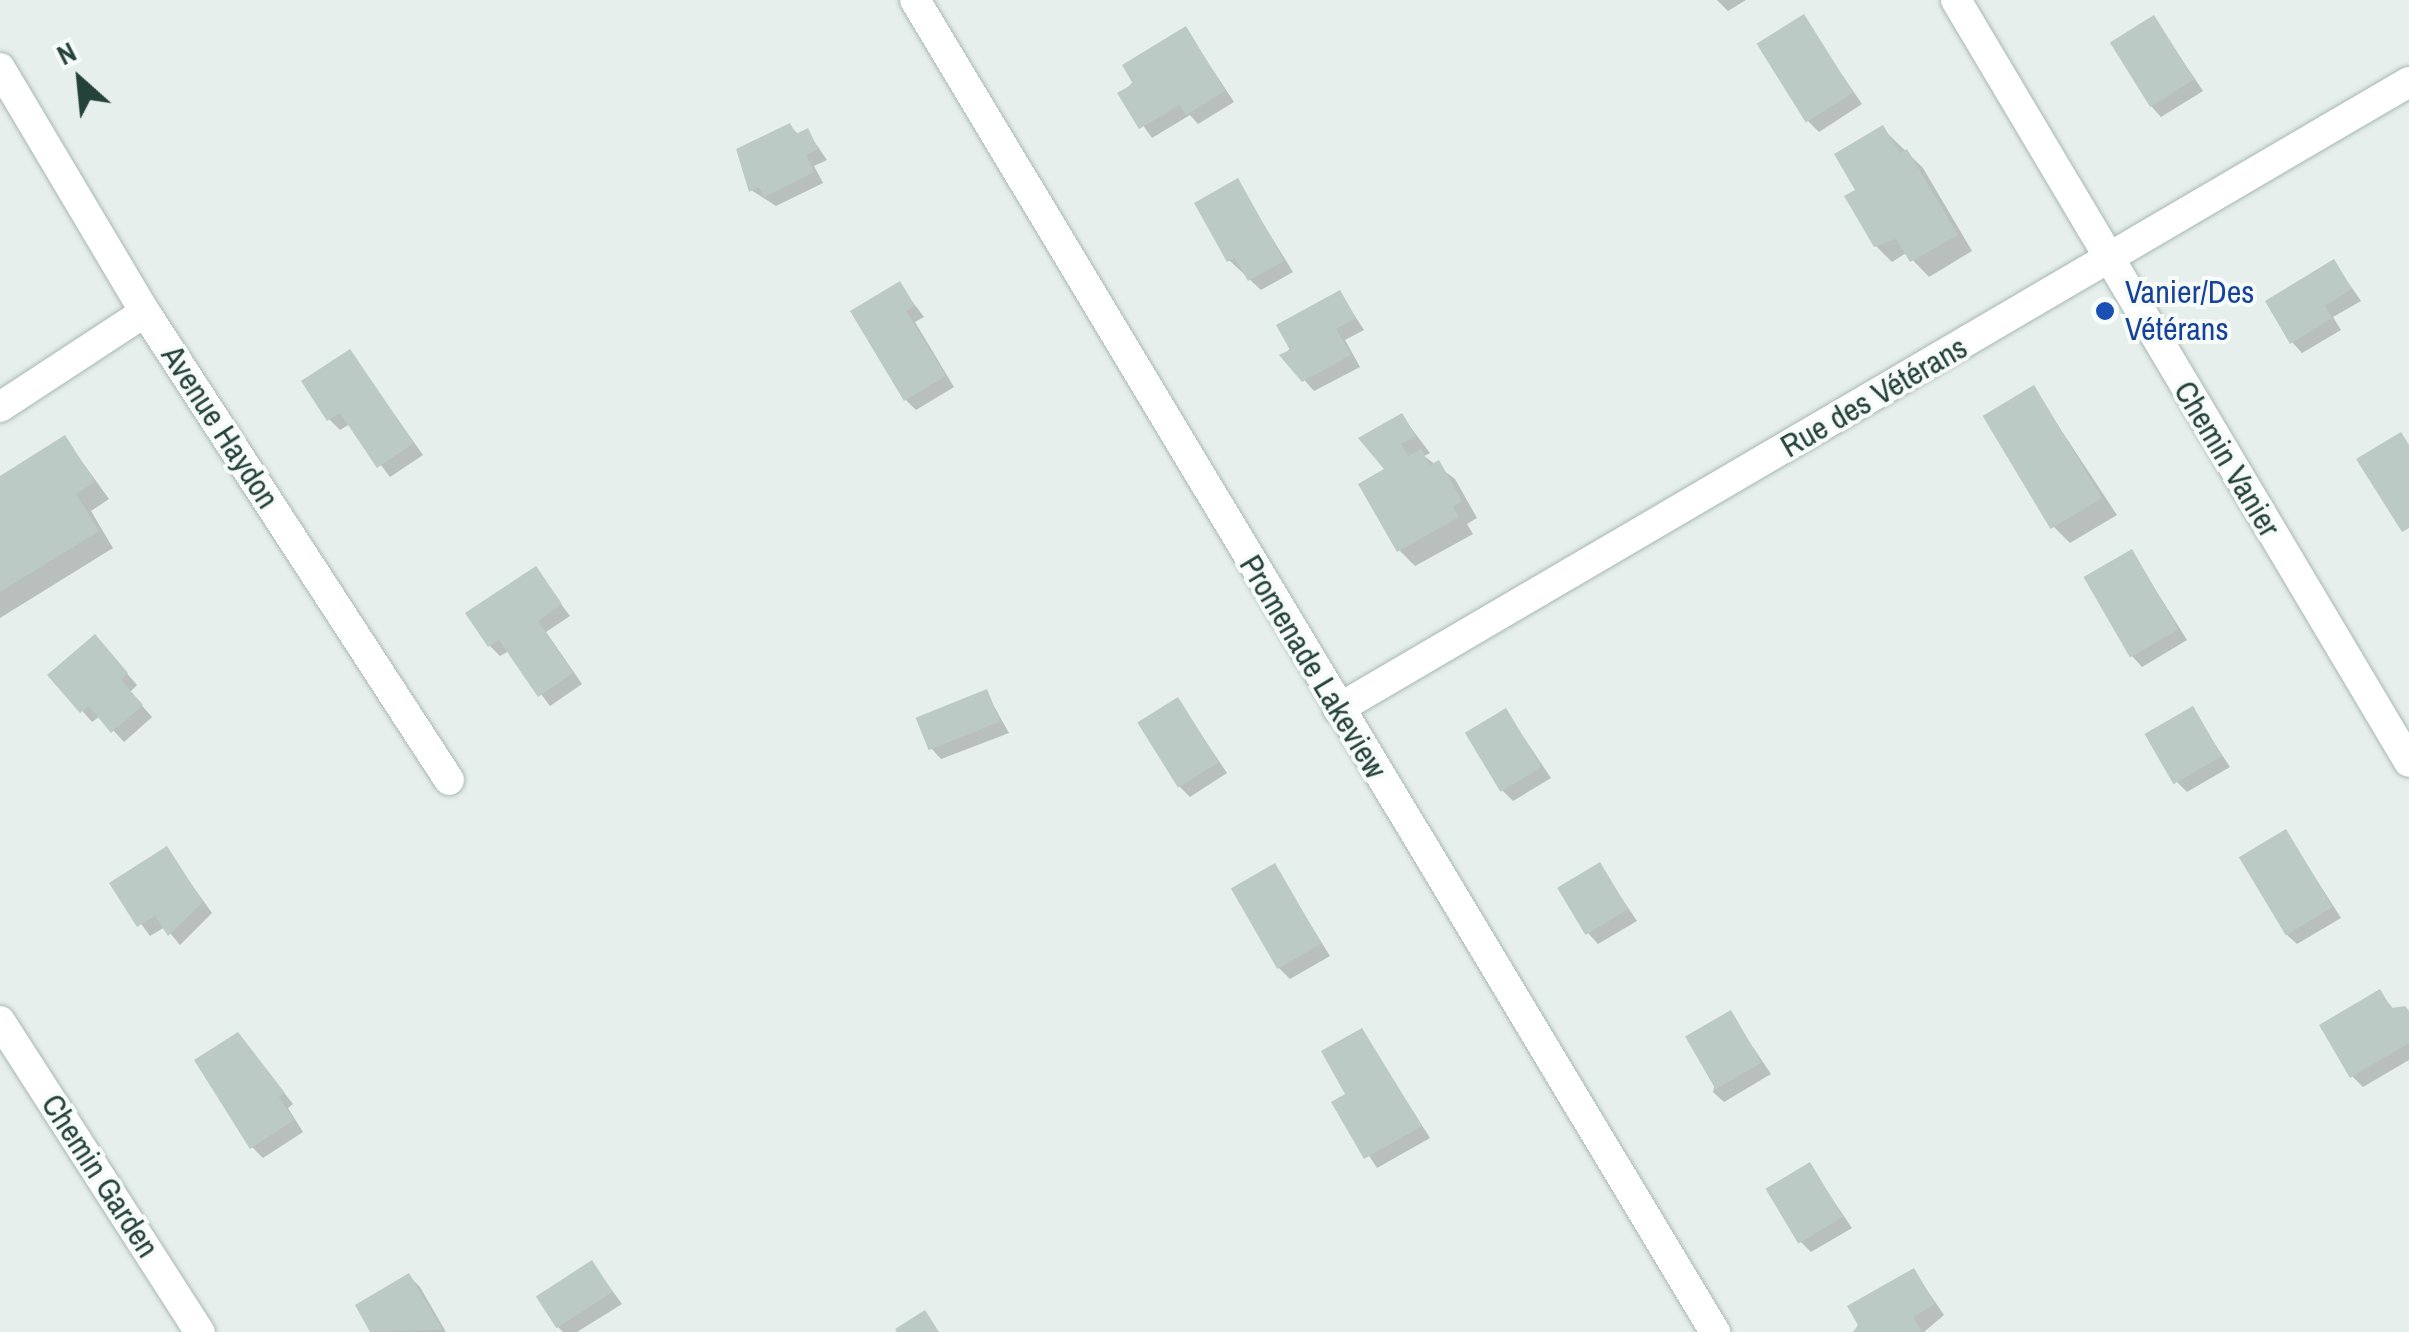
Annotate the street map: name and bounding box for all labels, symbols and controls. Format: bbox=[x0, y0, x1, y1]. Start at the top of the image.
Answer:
north arrow bbox=[30, 30, 130, 130]
text: N bbox=[50, 33, 82, 74]
place label: Vanier/Des Vétérans bbox=[2125, 274, 2254, 349]
marker: Vanier/Des Vétérans bbox=[2094, 300, 2116, 322]
street label: Rue des Vétérans bbox=[1774, 328, 1974, 466]
street label: Avenue Haydon bbox=[153, 338, 287, 516]
street label: Chemin Vanier bbox=[2166, 374, 2288, 544]
street label: Promenade Lakeview bbox=[1231, 548, 1395, 786]
street label: Chemin Garden bbox=[33, 1087, 167, 1265]

